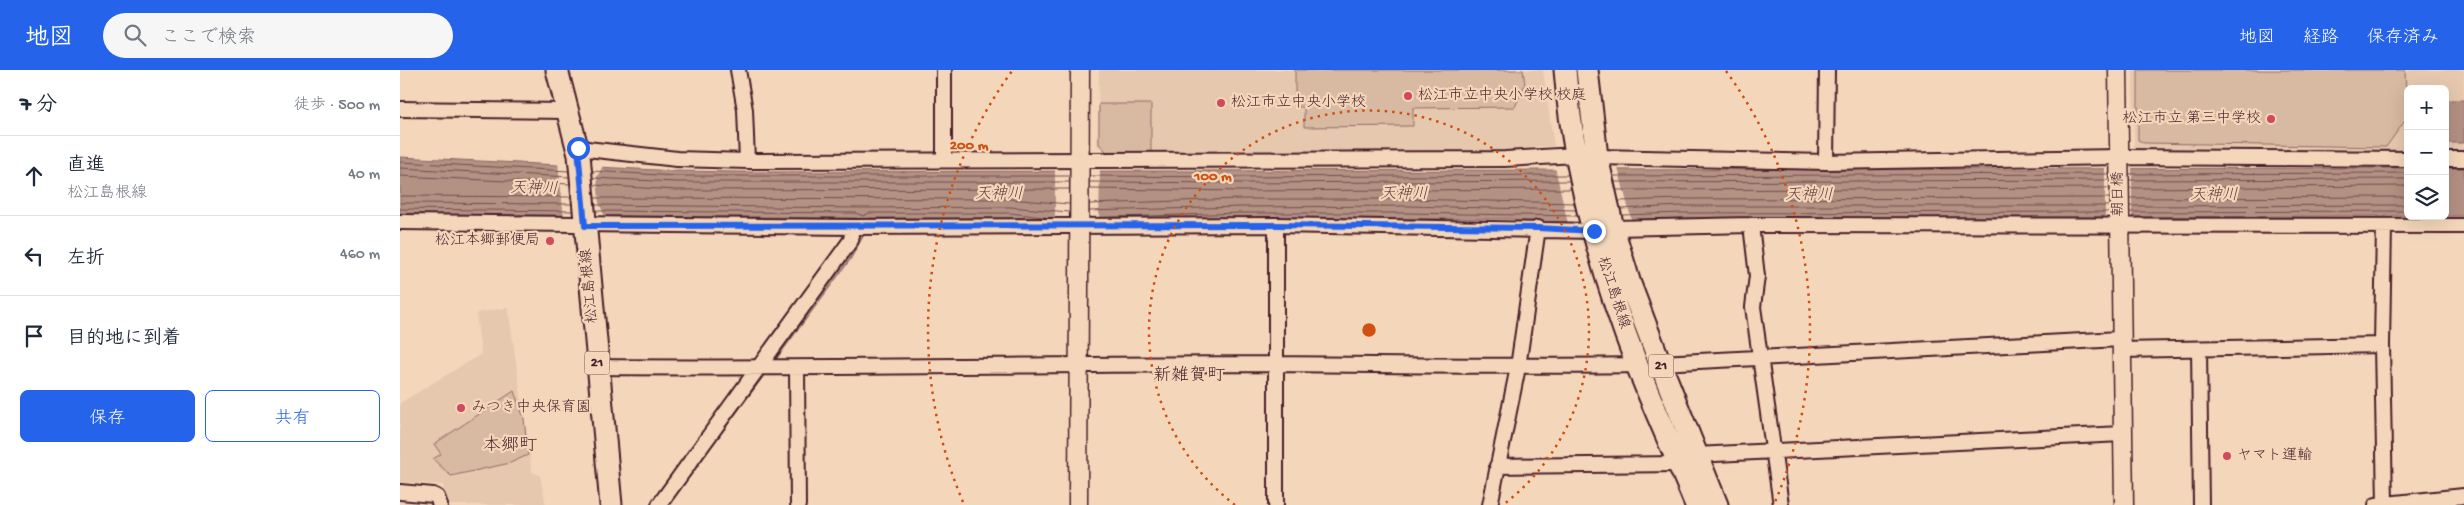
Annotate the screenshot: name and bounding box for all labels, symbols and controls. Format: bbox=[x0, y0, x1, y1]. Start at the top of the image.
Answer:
search box bbox=[103, 13, 453, 58]
icon: search bbox=[121, 21, 149, 49]
text: 地図 bbox=[25, 25, 73, 54]
text: ここで検索 bbox=[161, 27, 256, 50]
text: 地図 bbox=[2239, 28, 2275, 49]
text: 経路 bbox=[2303, 28, 2339, 49]
text: 保存済み bbox=[2367, 28, 2439, 49]
map controls bbox=[2404, 85, 2449, 220]
button: + bbox=[2404, 85, 2449, 130]
place label: 松江市立中央小学校 校庭 bbox=[1418, 86, 1587, 105]
marker: 松江市立中央小学校 校庭 bbox=[1402, 90, 1414, 102]
place label: 松江市立中央小学校 bbox=[1231, 93, 1366, 112]
text: 7 分 bbox=[20, 94, 57, 119]
text: 徒歩 · 500 m bbox=[294, 97, 380, 116]
marker: 松江市立中央小学校 bbox=[1215, 97, 1227, 109]
place label: 松江市立 第三中学校 bbox=[2122, 109, 2261, 128]
marker: 松江市立 第三中学校 bbox=[2265, 113, 2277, 125]
button: − bbox=[2404, 130, 2449, 175]
route start bbox=[567, 137, 590, 160]
text: 200 m bbox=[950, 137, 989, 155]
text: 直進 bbox=[67, 155, 105, 178]
icon: ahead bbox=[20, 162, 48, 190]
text: 40 m bbox=[348, 166, 380, 185]
text: 100 m bbox=[1193, 168, 1232, 186]
street label: 朝日橋 bbox=[2110, 171, 2128, 217]
button: layers bbox=[2404, 175, 2449, 220]
water label: 天神川 bbox=[510, 179, 558, 200]
text: 松江島根線 bbox=[67, 185, 147, 204]
water label: 天神川 bbox=[975, 185, 1023, 205]
water label: 天神川 bbox=[1380, 185, 1428, 205]
water label: 天神川 bbox=[1785, 186, 1833, 206]
water label: 天神川 bbox=[2190, 186, 2238, 206]
route end bbox=[1583, 220, 1606, 243]
place label: 松江本郷郵便局 bbox=[435, 231, 540, 250]
marker: 松江本郷郵便局 bbox=[544, 235, 556, 247]
icon: left bbox=[20, 242, 48, 270]
text: 460 m bbox=[340, 246, 380, 265]
text: 左折 bbox=[67, 248, 105, 271]
street label: 松江島根線 bbox=[577, 248, 602, 324]
street label: 松江島根線 bbox=[1593, 254, 1634, 331]
centre of rings bbox=[1360, 321, 1378, 339]
icon: arrive bbox=[20, 322, 48, 350]
text: 目的地に到着 bbox=[67, 328, 181, 351]
road number: 21 bbox=[584, 352, 610, 374]
road number: 21 bbox=[1648, 354, 1674, 378]
district label: 新雑賀町 bbox=[1153, 365, 1225, 387]
button: 保存 bbox=[20, 390, 195, 442]
button: 共有 bbox=[205, 390, 380, 442]
place label: みつき中央保育園 bbox=[471, 398, 591, 417]
marker: みつき中央保育園 bbox=[455, 402, 467, 414]
district label: 本郷町 bbox=[483, 435, 537, 457]
place label: ヤマト運輸 bbox=[2237, 447, 2312, 465]
marker: ヤマト運輸 bbox=[2221, 450, 2233, 462]

